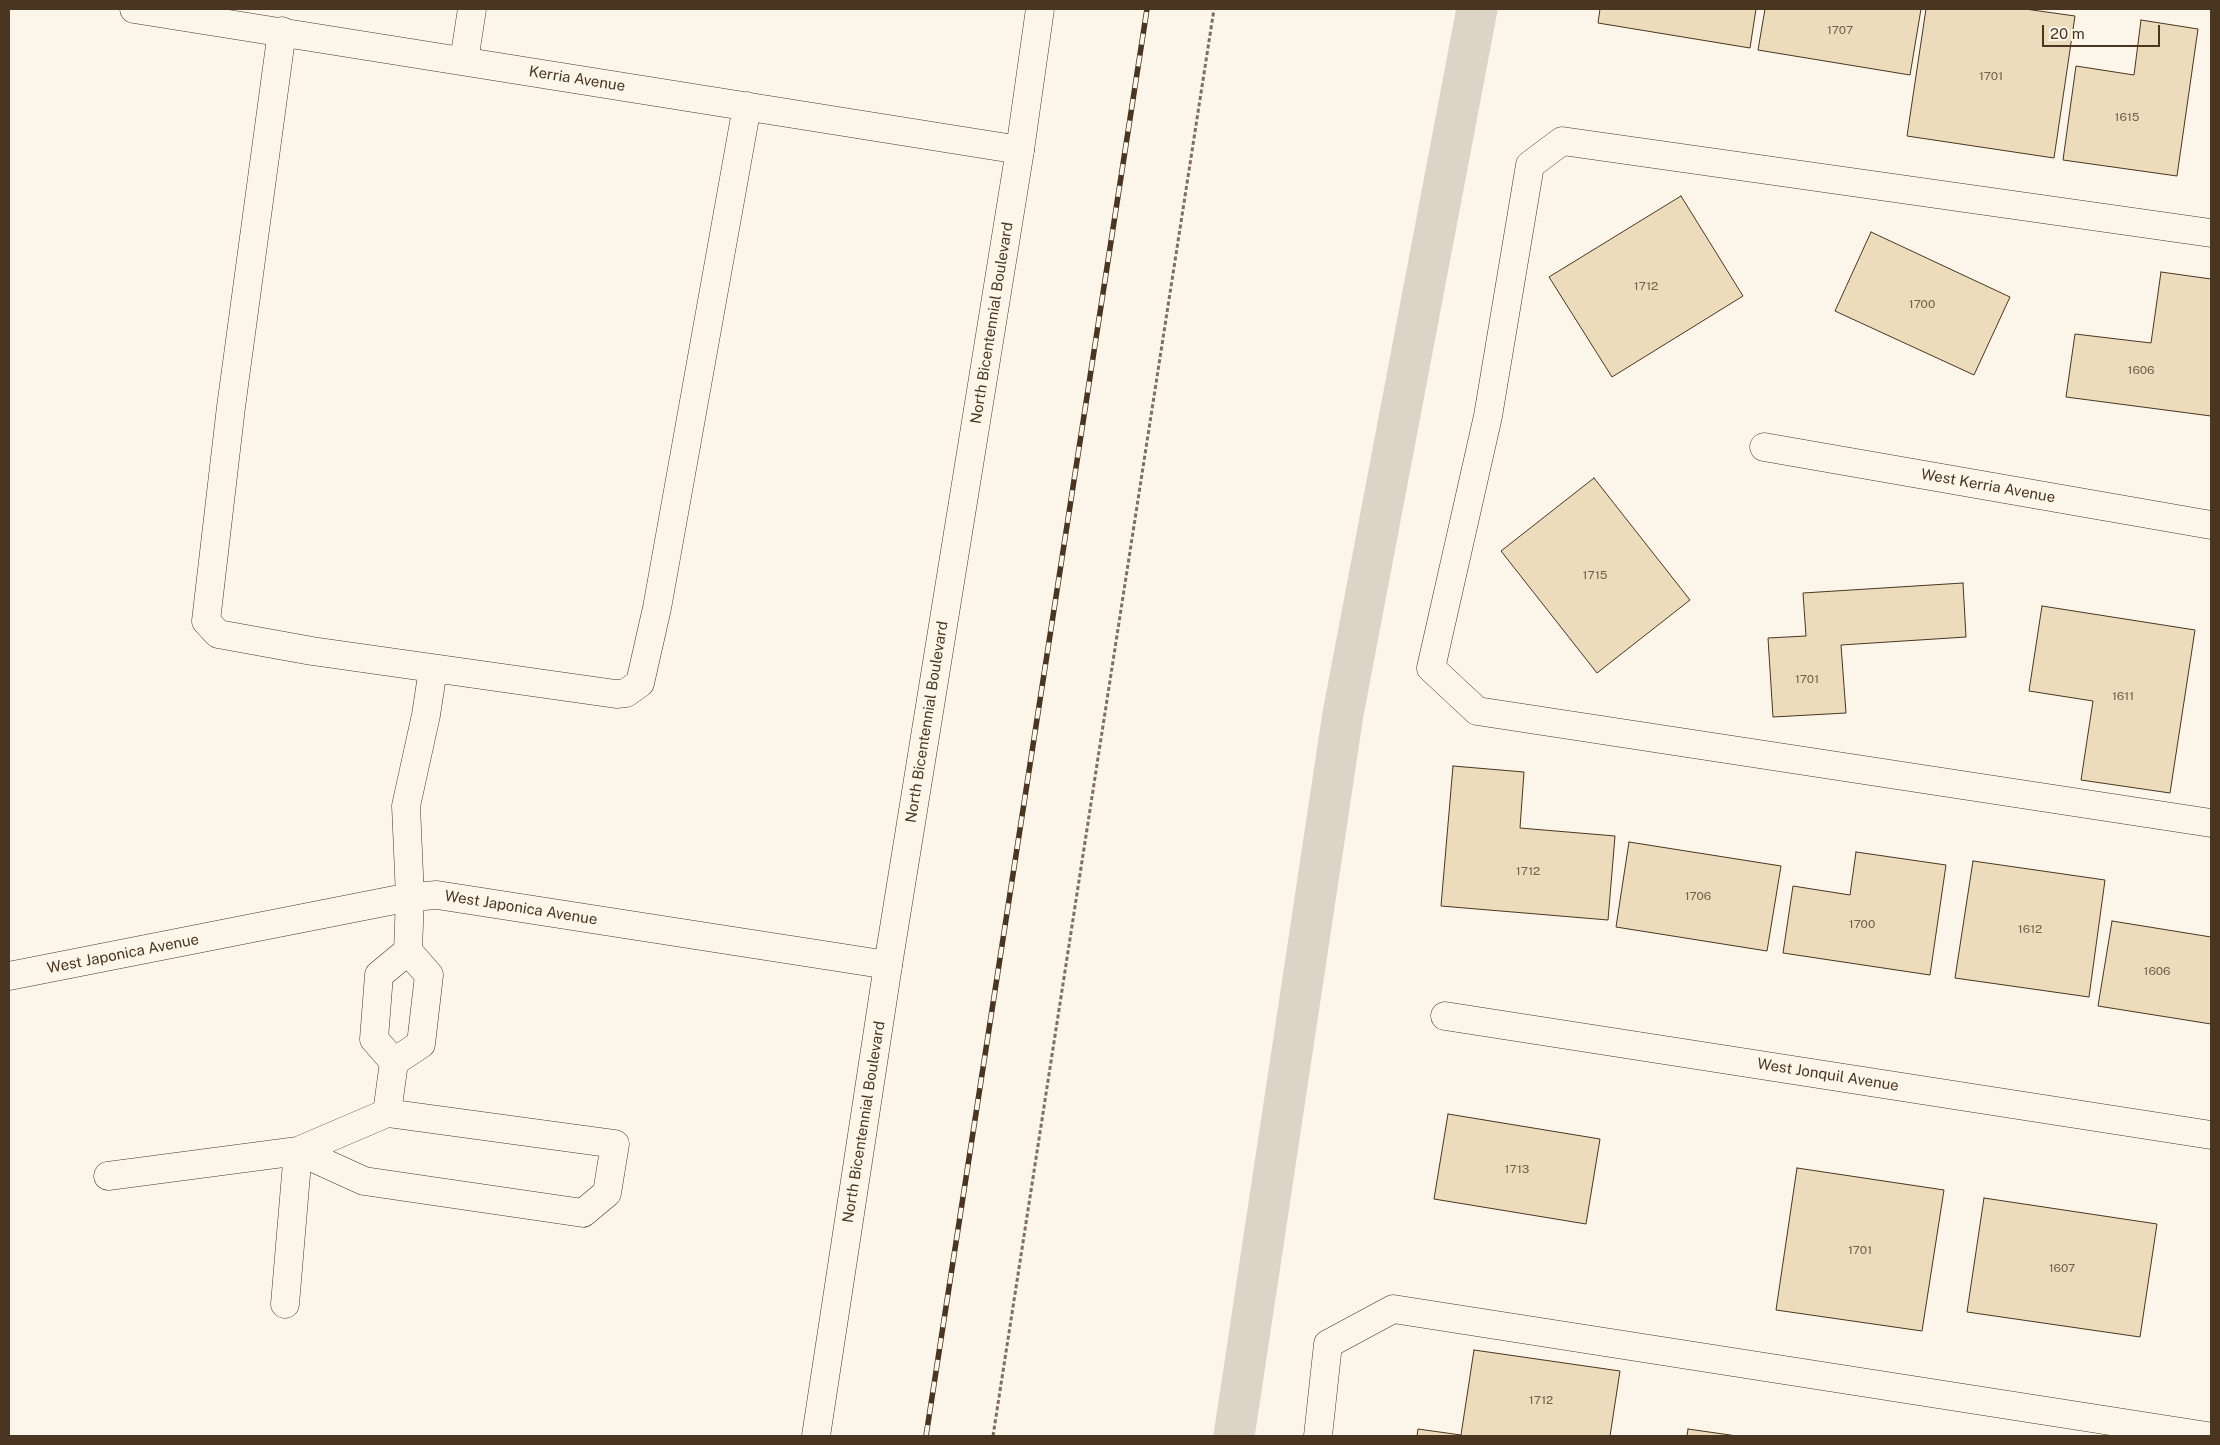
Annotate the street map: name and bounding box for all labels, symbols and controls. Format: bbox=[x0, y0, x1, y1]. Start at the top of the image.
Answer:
scale bar bbox=[2045, 15, 2162, 47]
house number: 1707 bbox=[1827, 23, 1853, 37]
text: 20 m bbox=[2050, 25, 2085, 42]
street label: Kerria Avenue bbox=[528, 63, 626, 95]
house number: 1701 bbox=[1979, 69, 2003, 83]
house number: 1615 bbox=[2115, 110, 2139, 124]
street label: North Bicentennial Boulevard bbox=[967, 221, 1017, 425]
house number: 1712 bbox=[1634, 279, 1658, 293]
house number: 1700 bbox=[1909, 297, 1935, 311]
house number: 1606 bbox=[2127, 363, 2155, 377]
street label: West Kerria Avenue bbox=[1919, 465, 2057, 507]
house number: 1715 bbox=[1583, 568, 1607, 582]
street label: North Bicentennial Boulevard bbox=[902, 620, 952, 824]
house number: 1701 bbox=[1795, 672, 1819, 686]
house number: 1611 bbox=[2112, 689, 2134, 703]
house number: 1712 bbox=[1516, 864, 1540, 878]
street label: West Japonica Avenue bbox=[443, 887, 599, 929]
house number: 1706 bbox=[1685, 889, 1711, 903]
house number: 1700 bbox=[1849, 917, 1875, 931]
house number: 1612 bbox=[2018, 922, 2042, 936]
street label: West Japonica Avenue bbox=[46, 930, 200, 978]
house number: 1606 bbox=[2143, 964, 2171, 978]
street label: North Bicentennial Boulevard bbox=[839, 1020, 889, 1224]
street label: West Jonquil Avenue bbox=[1756, 1055, 1900, 1095]
house number: 1713 bbox=[1505, 1162, 1529, 1176]
house number: 1701 bbox=[1848, 1243, 1872, 1257]
house number: 1607 bbox=[2049, 1261, 2075, 1275]
house number: 1712 bbox=[1529, 1393, 1553, 1407]

